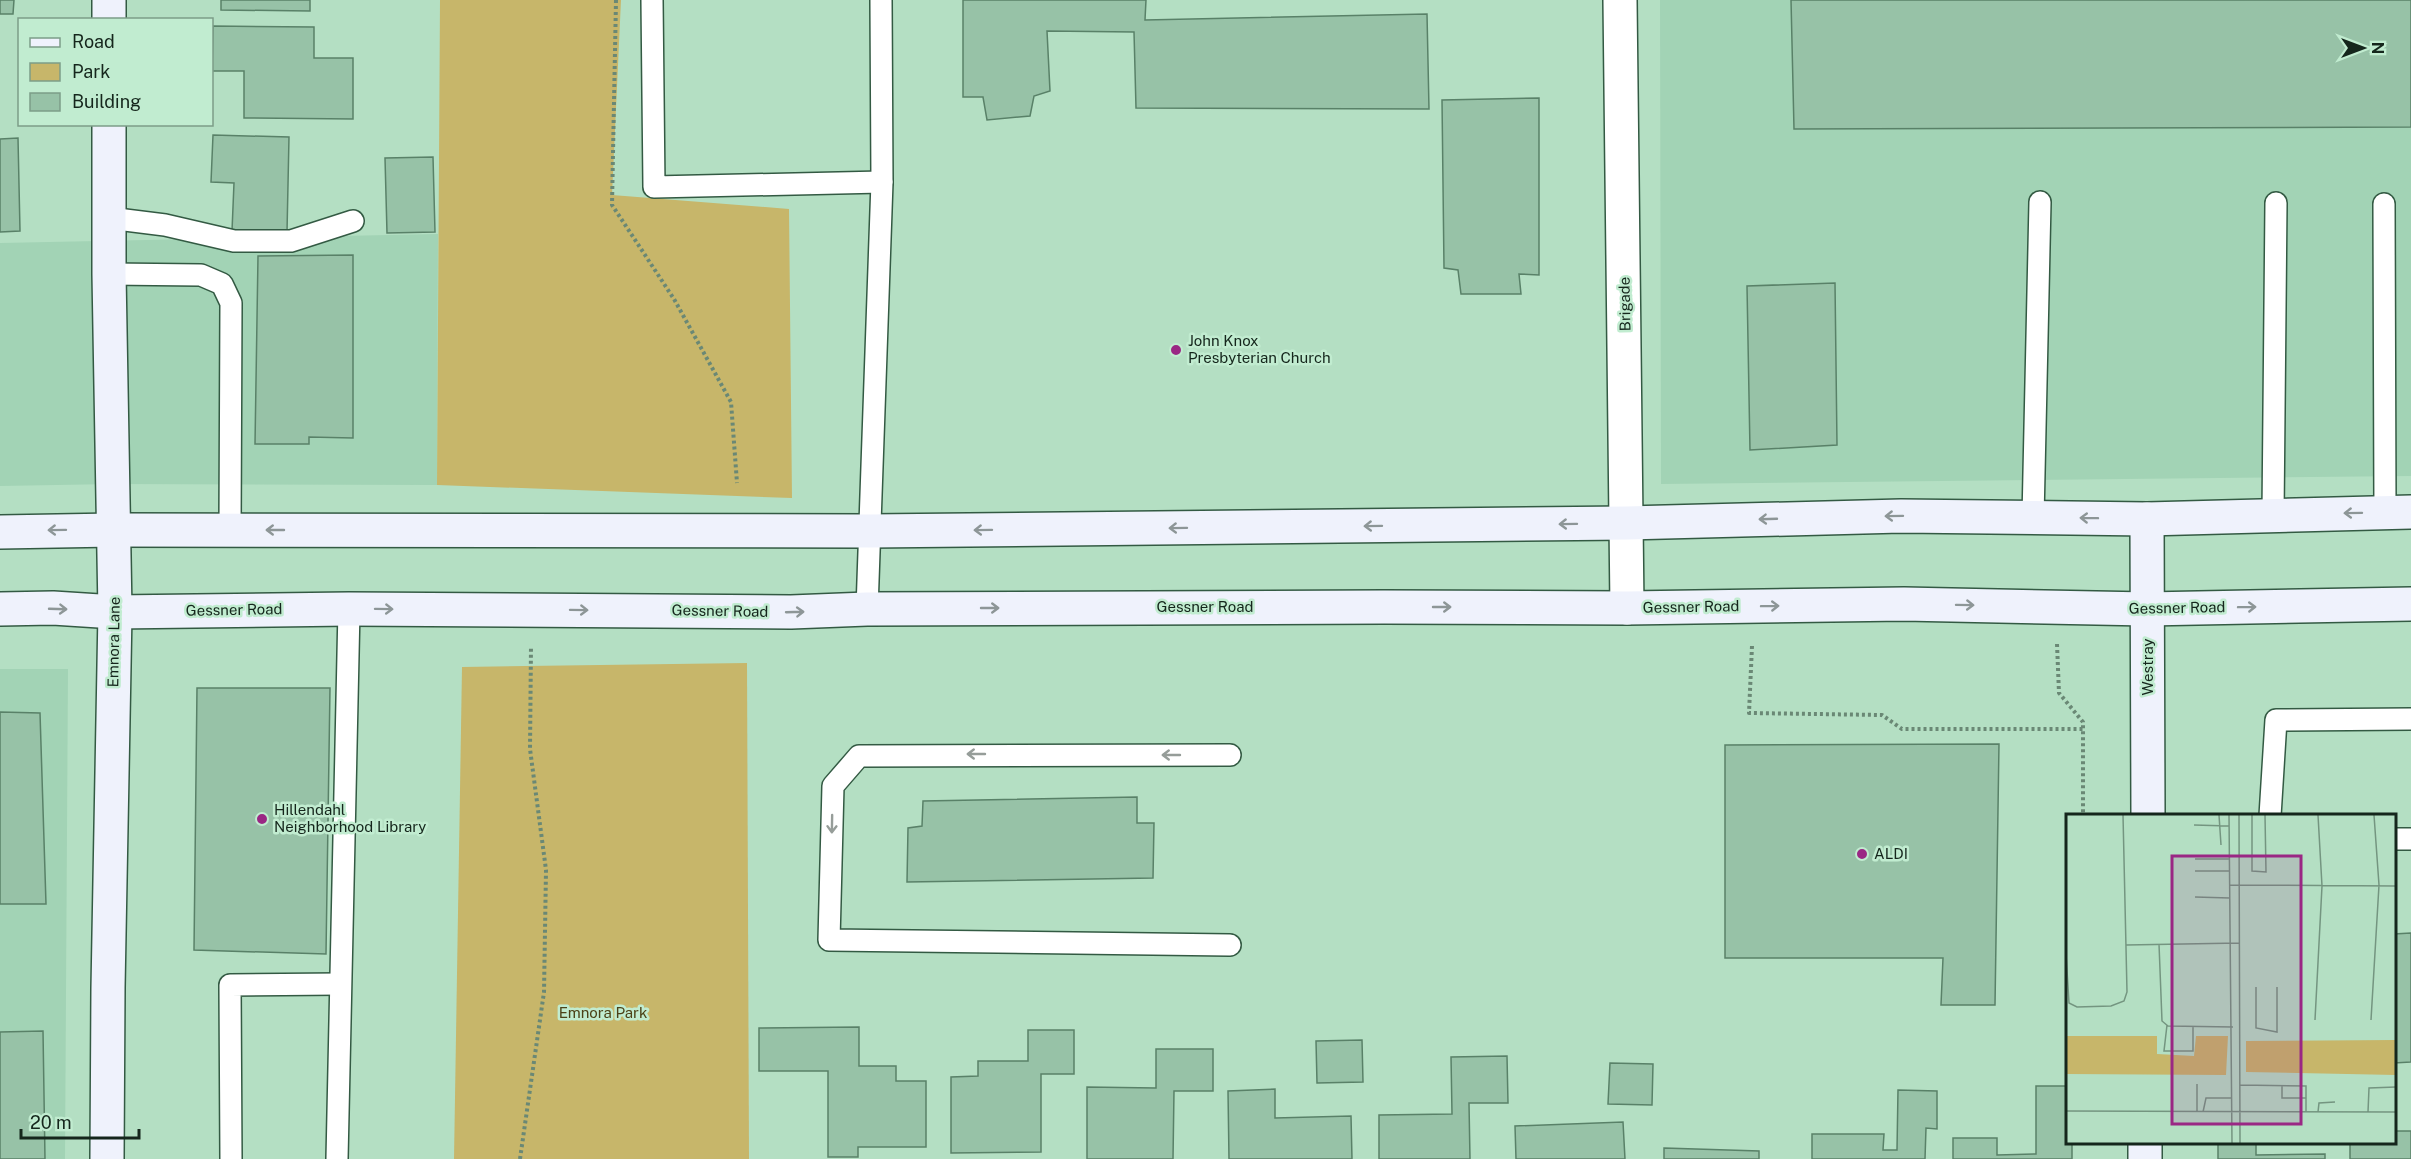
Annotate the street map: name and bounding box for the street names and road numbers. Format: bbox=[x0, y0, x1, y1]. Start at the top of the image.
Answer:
street label: Brigade bbox=[1616, 277, 1633, 331]
street label: Emnora Lane bbox=[104, 597, 123, 687]
street label: Gessner Road bbox=[1642, 597, 1740, 616]
street label: Gessner Road bbox=[1157, 598, 1253, 615]
street label: Gessner Road bbox=[2128, 598, 2226, 617]
street label: Gessner Road bbox=[185, 600, 283, 619]
street label: Gessner Road bbox=[671, 601, 769, 620]
street label: Westray bbox=[2139, 639, 2156, 696]

